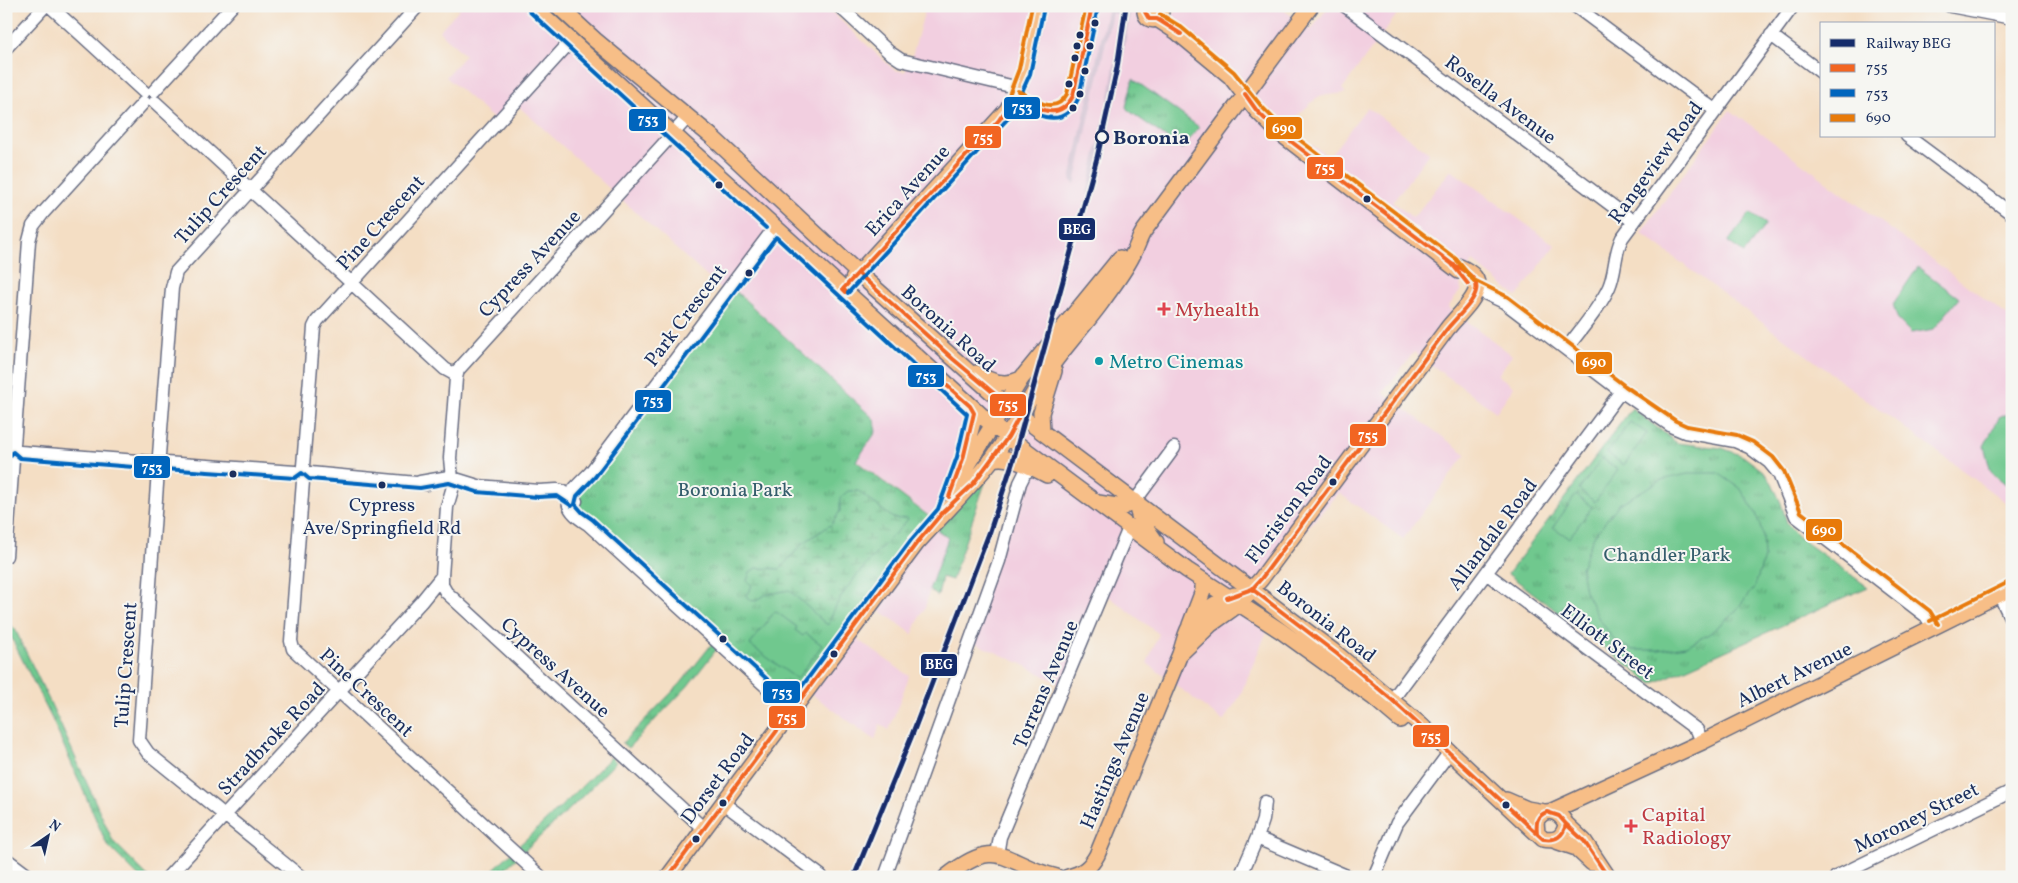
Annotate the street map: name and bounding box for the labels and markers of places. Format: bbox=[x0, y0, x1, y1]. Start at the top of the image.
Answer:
unlabelled marker bbox=[1090, 18, 1100, 28]
unlabelled marker bbox=[1075, 30, 1085, 40]
unlabelled marker bbox=[1072, 41, 1082, 51]
unlabelled marker bbox=[1085, 41, 1095, 51]
unlabelled marker bbox=[1070, 53, 1080, 63]
unlabelled marker bbox=[1080, 66, 1090, 76]
unlabelled marker bbox=[1064, 79, 1074, 89]
unlabelled marker bbox=[1075, 89, 1085, 99]
unlabelled marker bbox=[1068, 103, 1078, 113]
place label: Boronia bbox=[1113, 125, 1190, 153]
marker: Boronia bbox=[1095, 130, 1109, 144]
unlabelled marker bbox=[714, 180, 724, 190]
unlabelled marker bbox=[1362, 194, 1372, 204]
unlabelled marker bbox=[744, 268, 754, 278]
place label: Myhealth bbox=[1175, 297, 1260, 325]
marker: Myhealth bbox=[1157, 302, 1171, 316]
place label: Metro Cinemas bbox=[1109, 349, 1243, 377]
marker: Metro Cinemas bbox=[1093, 355, 1105, 367]
unlabelled marker bbox=[228, 469, 238, 479]
unlabelled marker bbox=[1328, 477, 1338, 487]
marker: Cypress Ave/Springfield Rd bbox=[377, 480, 387, 490]
place label: Cypress Ave/Springfield Rd bbox=[303, 493, 461, 542]
unlabelled marker bbox=[718, 634, 728, 644]
unlabelled marker bbox=[829, 649, 839, 659]
unlabelled marker bbox=[718, 798, 728, 808]
unlabelled marker bbox=[1501, 800, 1511, 810]
place label: Capital Radiology bbox=[1642, 802, 1731, 853]
marker: Capital Radiology bbox=[1624, 819, 1638, 833]
unlabelled marker bbox=[691, 834, 701, 844]

